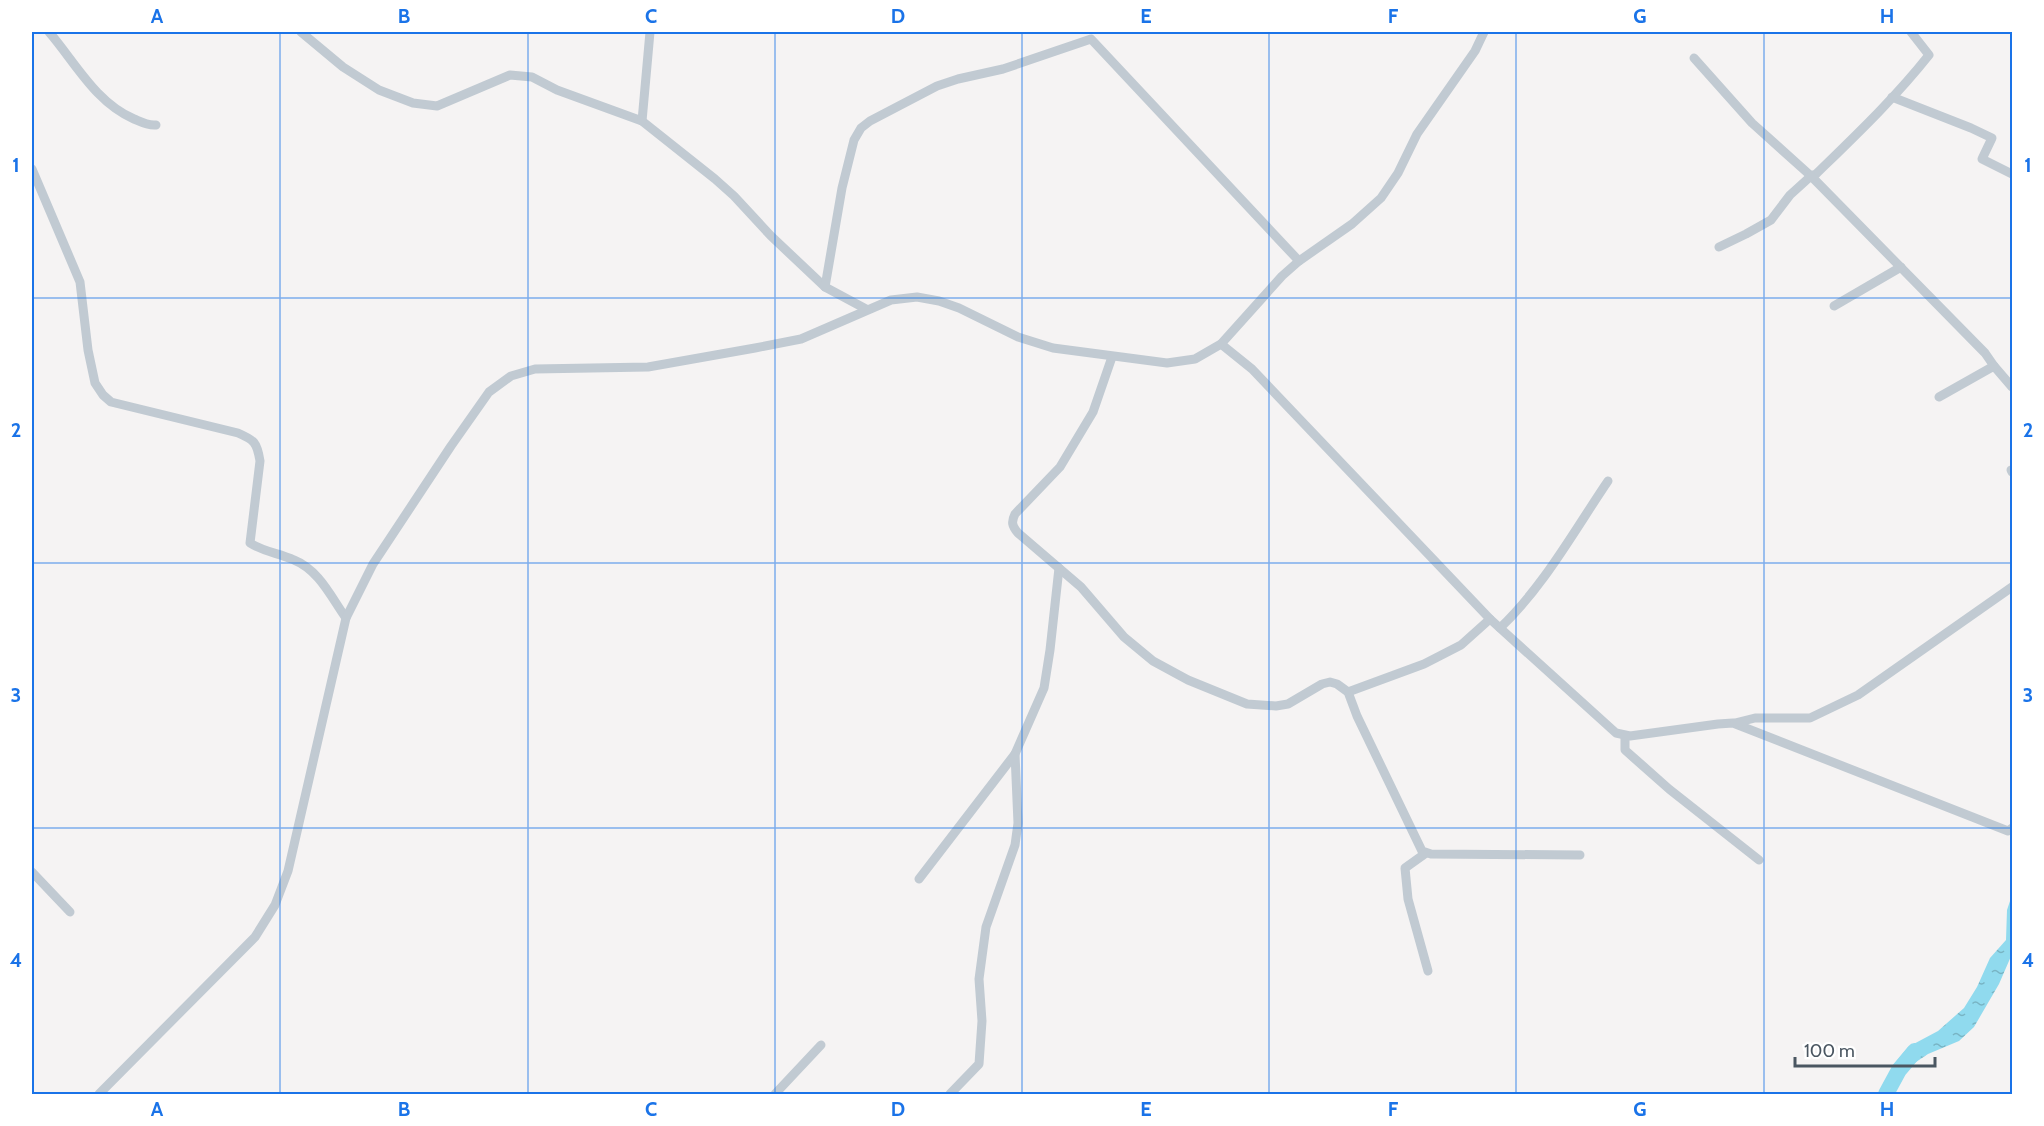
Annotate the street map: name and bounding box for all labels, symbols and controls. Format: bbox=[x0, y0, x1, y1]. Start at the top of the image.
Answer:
text: A bbox=[151, 4, 164, 28]
text: B bbox=[398, 4, 410, 28]
text: C bbox=[645, 4, 657, 28]
text: D bbox=[891, 4, 905, 28]
text: E bbox=[1140, 4, 1152, 28]
text: F bbox=[1388, 4, 1399, 28]
text: G bbox=[1633, 4, 1647, 28]
text: H bbox=[1880, 4, 1894, 28]
text: 1 bbox=[12, 153, 20, 177]
text: 1 bbox=[2024, 153, 2032, 177]
text: 2 bbox=[11, 418, 21, 442]
text: 2 bbox=[2023, 418, 2033, 442]
text: 3 bbox=[11, 683, 21, 707]
text: 3 bbox=[2023, 683, 2033, 707]
text: 4 bbox=[10, 948, 22, 972]
text: 4 bbox=[2022, 948, 2034, 972]
scale bar bbox=[1795, 1030, 1934, 1068]
text: 100 m bbox=[1804, 1040, 1855, 1062]
text: A bbox=[151, 1097, 164, 1121]
text: B bbox=[398, 1097, 410, 1121]
text: C bbox=[645, 1097, 657, 1121]
text: D bbox=[891, 1097, 905, 1121]
text: E bbox=[1140, 1097, 1152, 1121]
text: F bbox=[1388, 1097, 1399, 1121]
text: G bbox=[1633, 1097, 1647, 1121]
text: H bbox=[1880, 1097, 1894, 1121]

